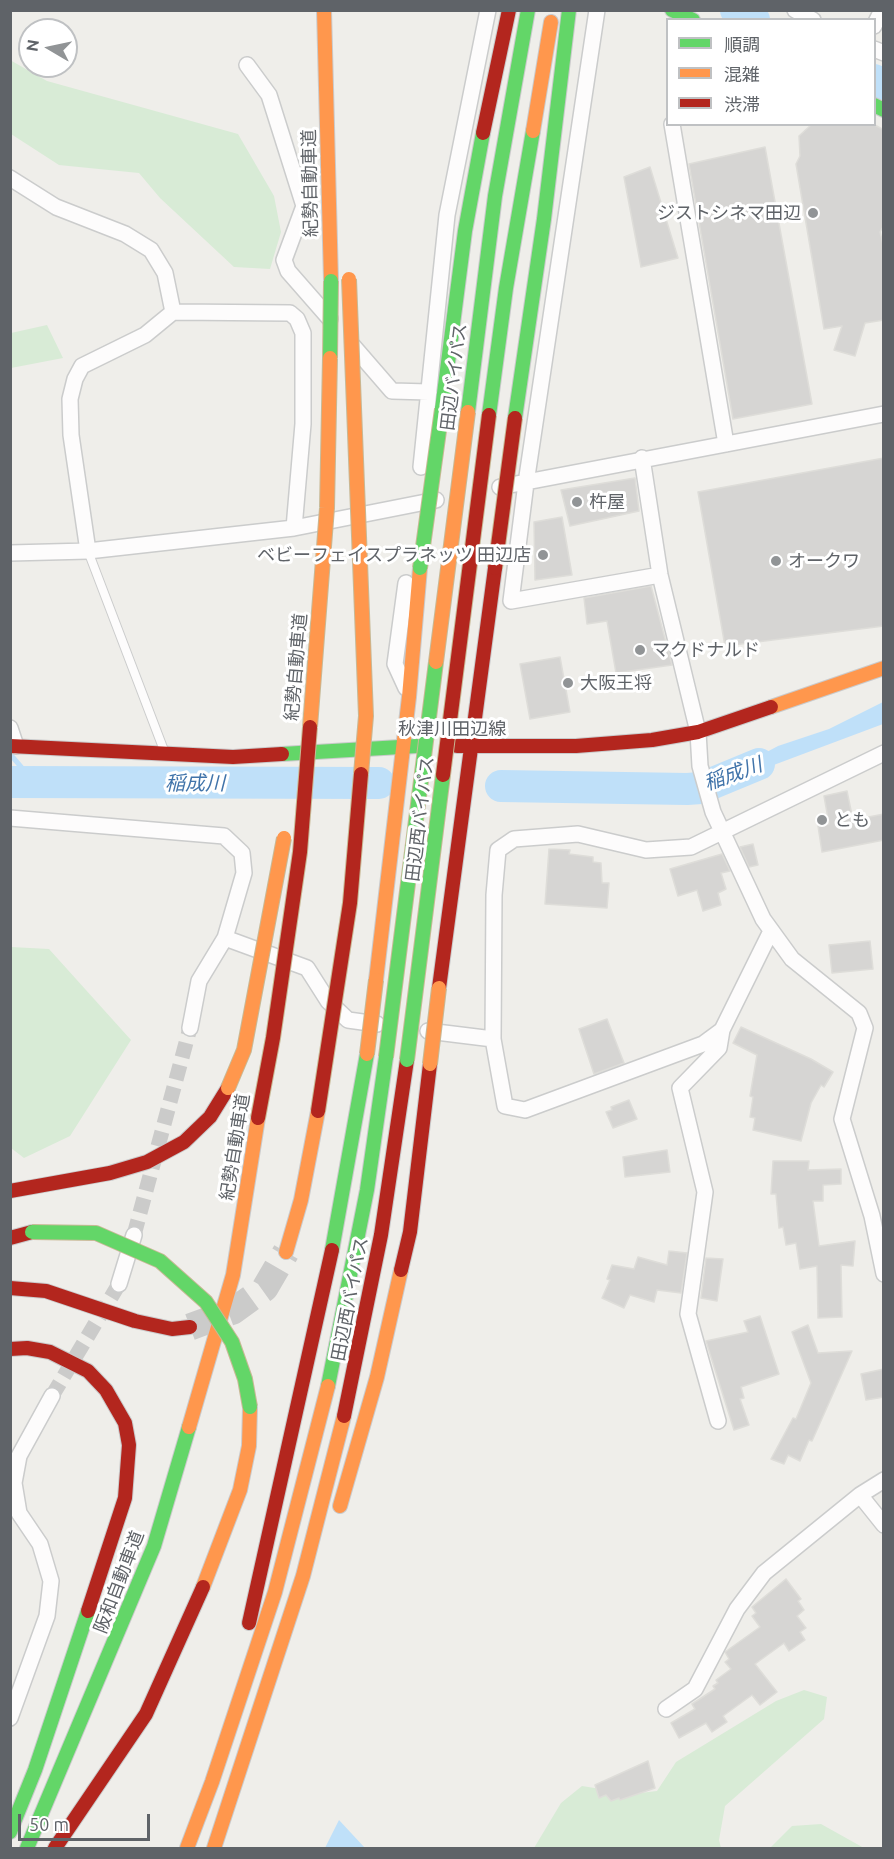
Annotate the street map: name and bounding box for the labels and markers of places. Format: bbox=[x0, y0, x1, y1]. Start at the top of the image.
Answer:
place label: ジストシネマ田辺 bbox=[657, 202, 801, 224]
marker: ジストシネマ田辺 bbox=[806, 206, 820, 220]
place label: 杵屋 bbox=[589, 491, 625, 513]
marker: 杵屋 bbox=[570, 495, 584, 509]
place label: ベビーフェイスプラネッツ 田辺店 bbox=[257, 544, 531, 566]
marker: ベビーフェイスプラネッツ 田辺店 bbox=[536, 548, 550, 562]
place label: オークワ bbox=[788, 550, 860, 572]
marker: オークワ bbox=[769, 554, 783, 568]
place label: マクドナルド bbox=[652, 639, 760, 661]
marker: マクドナルド bbox=[633, 643, 647, 657]
place label: 大阪王将 bbox=[580, 672, 652, 694]
marker: 大阪王将 bbox=[561, 676, 575, 690]
place label: とも bbox=[834, 809, 870, 831]
marker: とも bbox=[815, 813, 829, 827]

